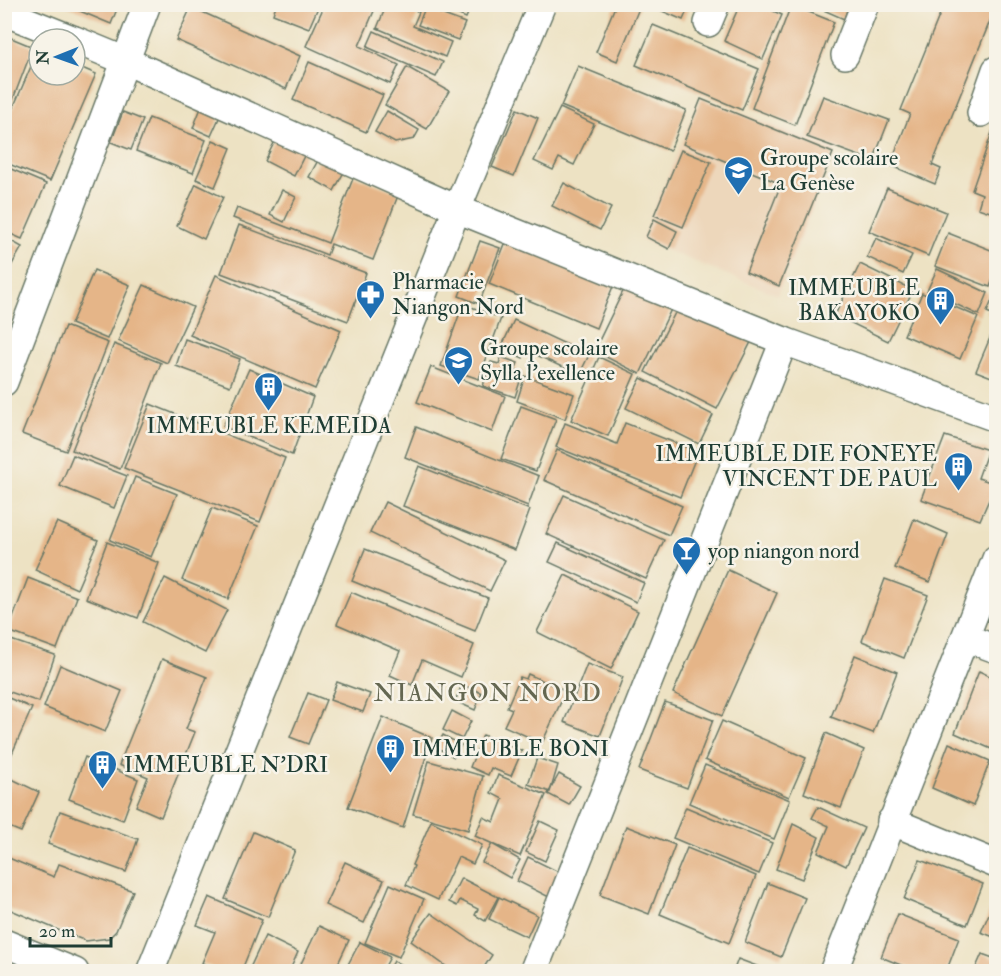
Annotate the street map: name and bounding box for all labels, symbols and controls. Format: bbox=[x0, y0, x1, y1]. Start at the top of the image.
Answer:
north arrow bbox=[27, 27, 87, 87]
text: N bbox=[33, 49, 53, 66]
place label: Groupe scolaire La Genèse bbox=[760, 144, 898, 197]
school or university icon: Groupe scolaire La Genèse bbox=[723, 154, 755, 196]
place label: Pharmacie Niangon Nord bbox=[392, 268, 524, 321]
place label: IMMEUBLE BAKAYOKO bbox=[788, 274, 920, 327]
pharmacy icon: Pharmacie Niangon Nord bbox=[355, 278, 387, 320]
building icon: IMMEUBLE BAKAYOKO bbox=[925, 284, 957, 326]
place label: Groupe scolaire Sylla l’exellence bbox=[480, 334, 618, 387]
school or university icon: Groupe scolaire Sylla l’exellence bbox=[443, 344, 475, 386]
building icon: IMMEUBLE KEMEIDA bbox=[253, 370, 285, 412]
place label: IMMEUBLE KEMEIDA bbox=[146, 412, 392, 440]
place label: IMMEUBLE DIE FONEYE VINCENT DE PAUL bbox=[655, 440, 937, 493]
building icon: IMMEUBLE DIE FONEYE VINCENT DE PAUL bbox=[942, 450, 974, 492]
bar icon: yop niangon nord bbox=[671, 534, 703, 576]
place label: yop niangon nord bbox=[708, 537, 860, 566]
district label: NIANGON NORD bbox=[374, 678, 602, 709]
building icon: IMMEUBLE BONI bbox=[375, 732, 407, 774]
place label: IMMEUBLE BONI bbox=[412, 735, 609, 763]
building icon: IMMEUBLE N'DRI bbox=[87, 748, 119, 790]
place label: IMMEUBLE N'DRI bbox=[124, 751, 328, 779]
scale bar bbox=[30, 910, 111, 948]
text: 20 m bbox=[39, 920, 75, 943]

